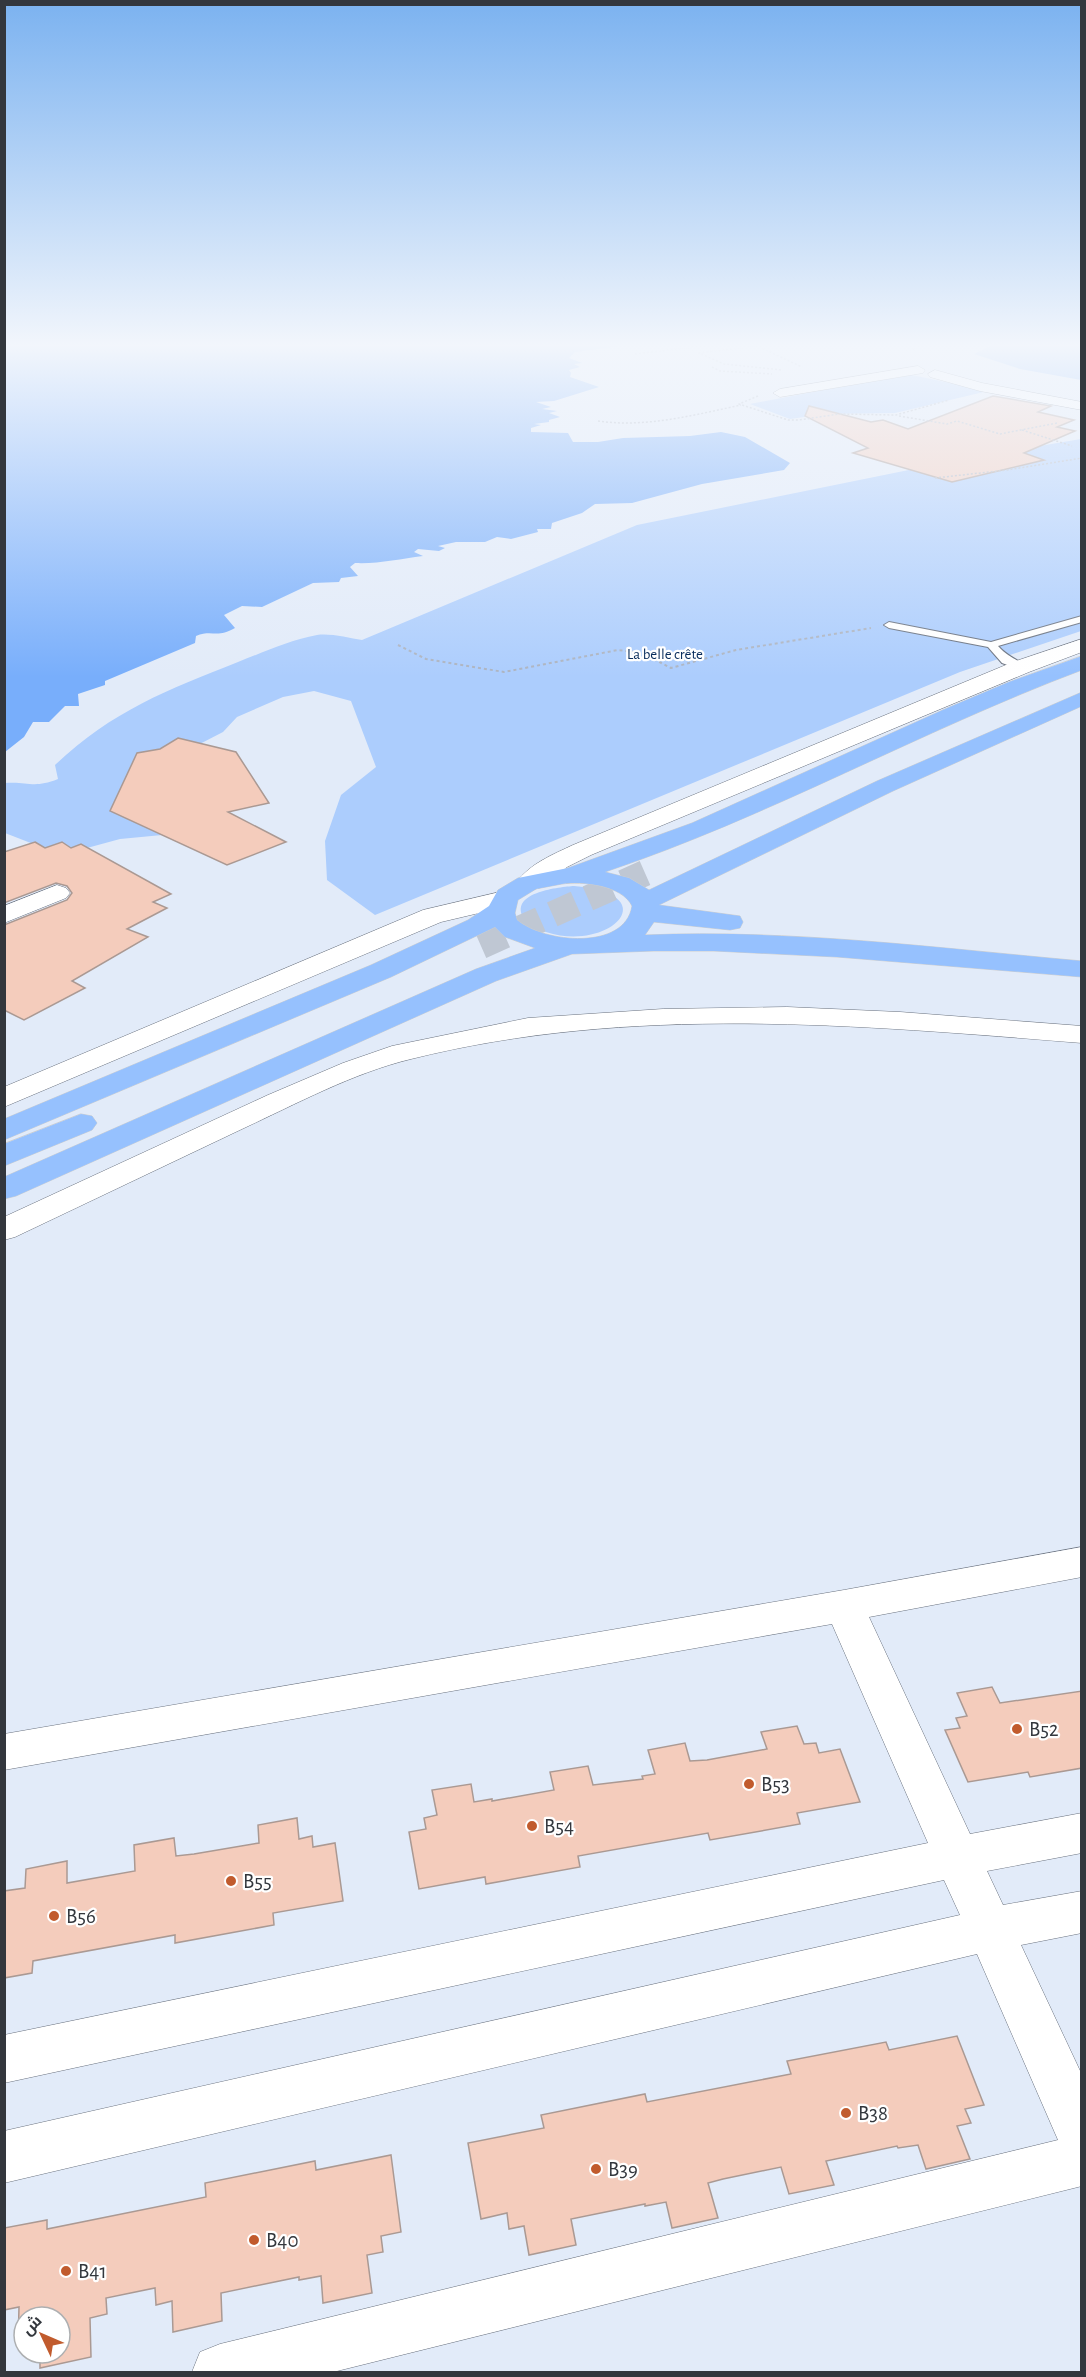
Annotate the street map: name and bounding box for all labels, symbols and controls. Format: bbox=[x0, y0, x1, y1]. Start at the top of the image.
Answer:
park label: La belle crête bbox=[627, 647, 703, 662]
place label: B52 bbox=[1029, 1719, 1059, 1740]
marker: B52 bbox=[1010, 1722, 1024, 1736]
place label: B53 bbox=[761, 1774, 790, 1795]
marker: B53 bbox=[742, 1777, 756, 1791]
place label: B54 bbox=[544, 1816, 574, 1837]
marker: B54 bbox=[525, 1819, 539, 1833]
place label: B55 bbox=[243, 1871, 272, 1892]
marker: B55 bbox=[224, 1874, 238, 1888]
place label: B56 bbox=[66, 1906, 96, 1927]
marker: B56 bbox=[47, 1909, 61, 1923]
place label: B38 bbox=[858, 2103, 888, 2124]
marker: B38 bbox=[839, 2106, 853, 2120]
place label: B39 bbox=[608, 2159, 638, 2180]
marker: B39 bbox=[589, 2162, 603, 2176]
place label: B40 bbox=[266, 2230, 298, 2251]
marker: B40 bbox=[247, 2233, 261, 2247]
place label: B41 bbox=[78, 2261, 107, 2282]
marker: B41 bbox=[59, 2264, 73, 2278]
north arrow bbox=[12, 2305, 72, 2365]
text: ش bbox=[18, 2312, 46, 2339]

